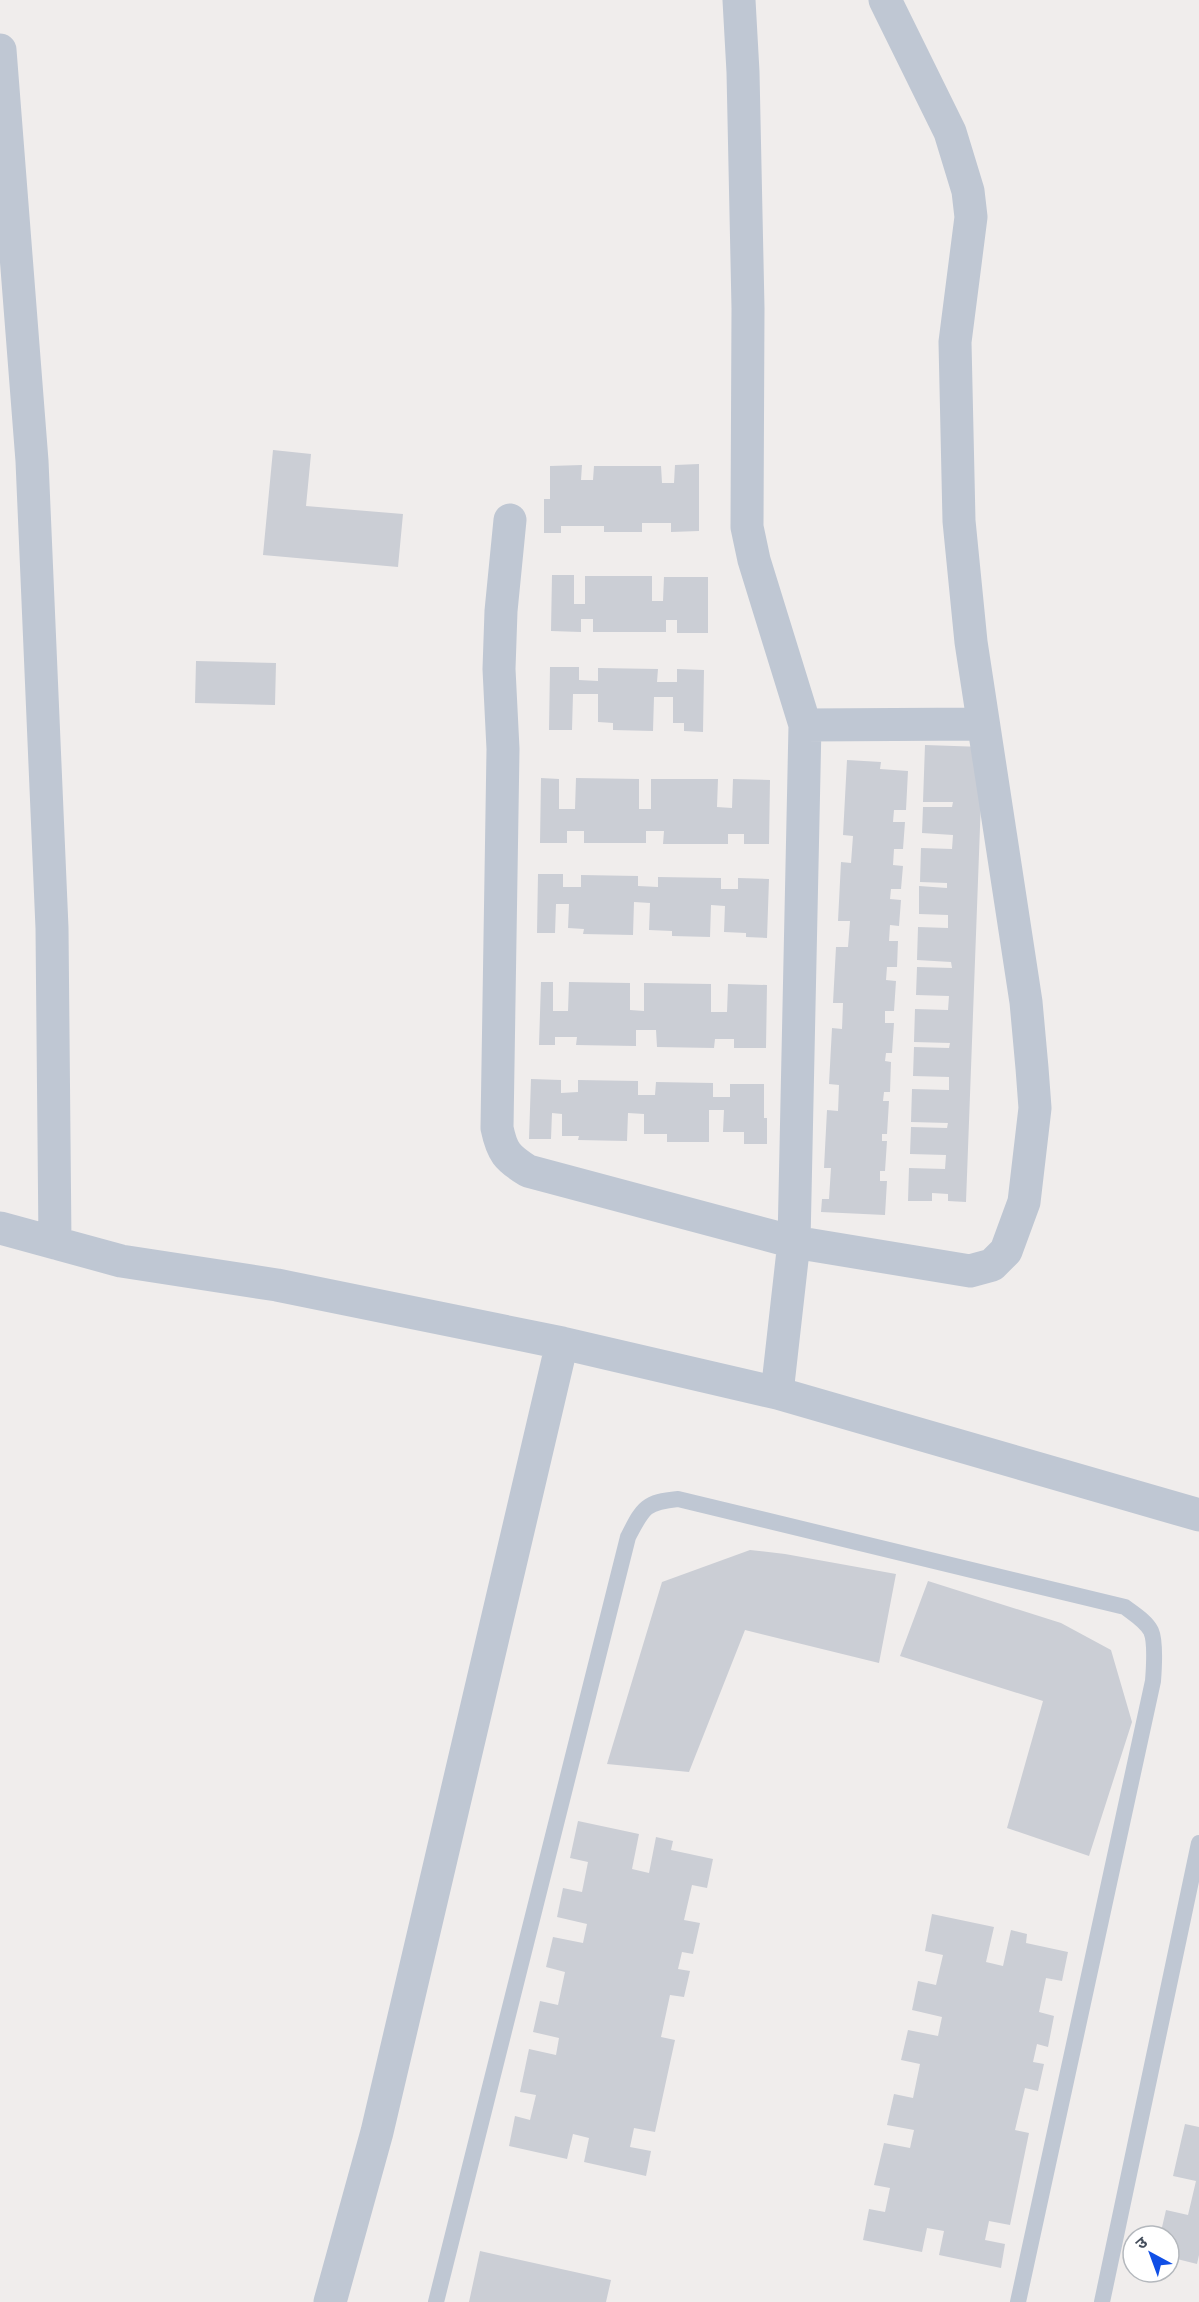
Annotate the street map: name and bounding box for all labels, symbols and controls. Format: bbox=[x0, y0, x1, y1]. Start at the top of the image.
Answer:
north arrow bbox=[1121, 2224, 1181, 2284]
text: उ bbox=[1130, 2230, 1153, 2255]

